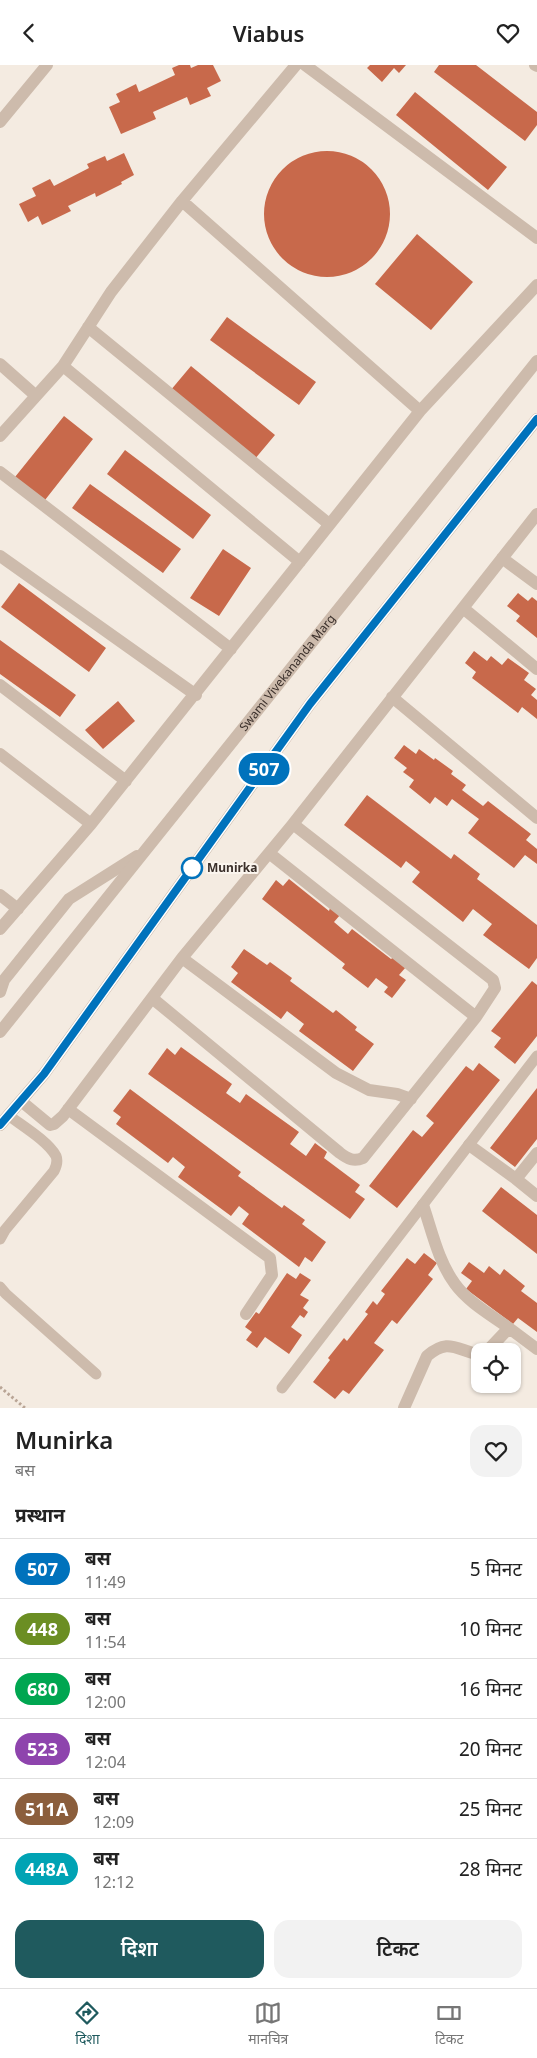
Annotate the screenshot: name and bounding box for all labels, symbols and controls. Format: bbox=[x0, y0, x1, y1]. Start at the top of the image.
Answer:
text: Viabus bbox=[233, 18, 304, 48]
icon: back bbox=[15, 19, 43, 47]
icon: heart bbox=[494, 19, 522, 47]
street label: Swami Vivekananda Marg bbox=[235, 611, 339, 735]
line badge: 507 bbox=[235, 753, 293, 785]
text: 507 bbox=[249, 757, 279, 781]
marker: Munirka bbox=[181, 857, 203, 879]
place label: Munirka bbox=[207, 859, 258, 876]
map controls bbox=[471, 1343, 521, 1393]
button: locate bbox=[471, 1343, 521, 1393]
text: Munirka bbox=[15, 1423, 113, 1456]
button: heart bbox=[470, 1425, 522, 1477]
text: बस bbox=[15, 1459, 35, 1481]
text: प्रस्थान bbox=[15, 1502, 65, 1528]
text: बस bbox=[85, 1545, 111, 1571]
text: 5 मिनट bbox=[470, 1556, 522, 1582]
text: 507 bbox=[27, 1557, 58, 1581]
text: 11:49 bbox=[85, 1571, 126, 1593]
text: बस bbox=[85, 1605, 111, 1631]
text: 10 मिनट bbox=[459, 1616, 522, 1642]
text: 448 bbox=[27, 1617, 58, 1641]
text: 11:54 bbox=[85, 1631, 126, 1653]
text: बस bbox=[85, 1665, 111, 1691]
text: 16 मिनट bbox=[459, 1676, 522, 1702]
text: 680 bbox=[27, 1677, 58, 1701]
text: 12:00 bbox=[85, 1691, 126, 1713]
text: बस bbox=[85, 1725, 111, 1751]
text: 20 मिनट bbox=[459, 1736, 522, 1762]
text: 523 bbox=[27, 1737, 58, 1761]
text: 12:04 bbox=[85, 1751, 126, 1773]
text: बस bbox=[93, 1785, 119, 1811]
text: 25 मिनट bbox=[459, 1796, 522, 1822]
text: 511A bbox=[25, 1797, 68, 1821]
text: 12:09 bbox=[93, 1811, 134, 1833]
text: बस bbox=[93, 1845, 119, 1871]
text: 28 मिनट bbox=[459, 1856, 522, 1882]
text: 448A bbox=[25, 1857, 68, 1881]
text: 12:12 bbox=[93, 1871, 134, 1893]
button: दिशा bbox=[15, 1920, 264, 1978]
button: टिकट bbox=[274, 1920, 522, 1978]
tab: दिशा bbox=[73, 1999, 101, 2048]
tab: मानचित्र bbox=[248, 1999, 288, 2048]
tab: टिकट bbox=[435, 1999, 464, 2048]

